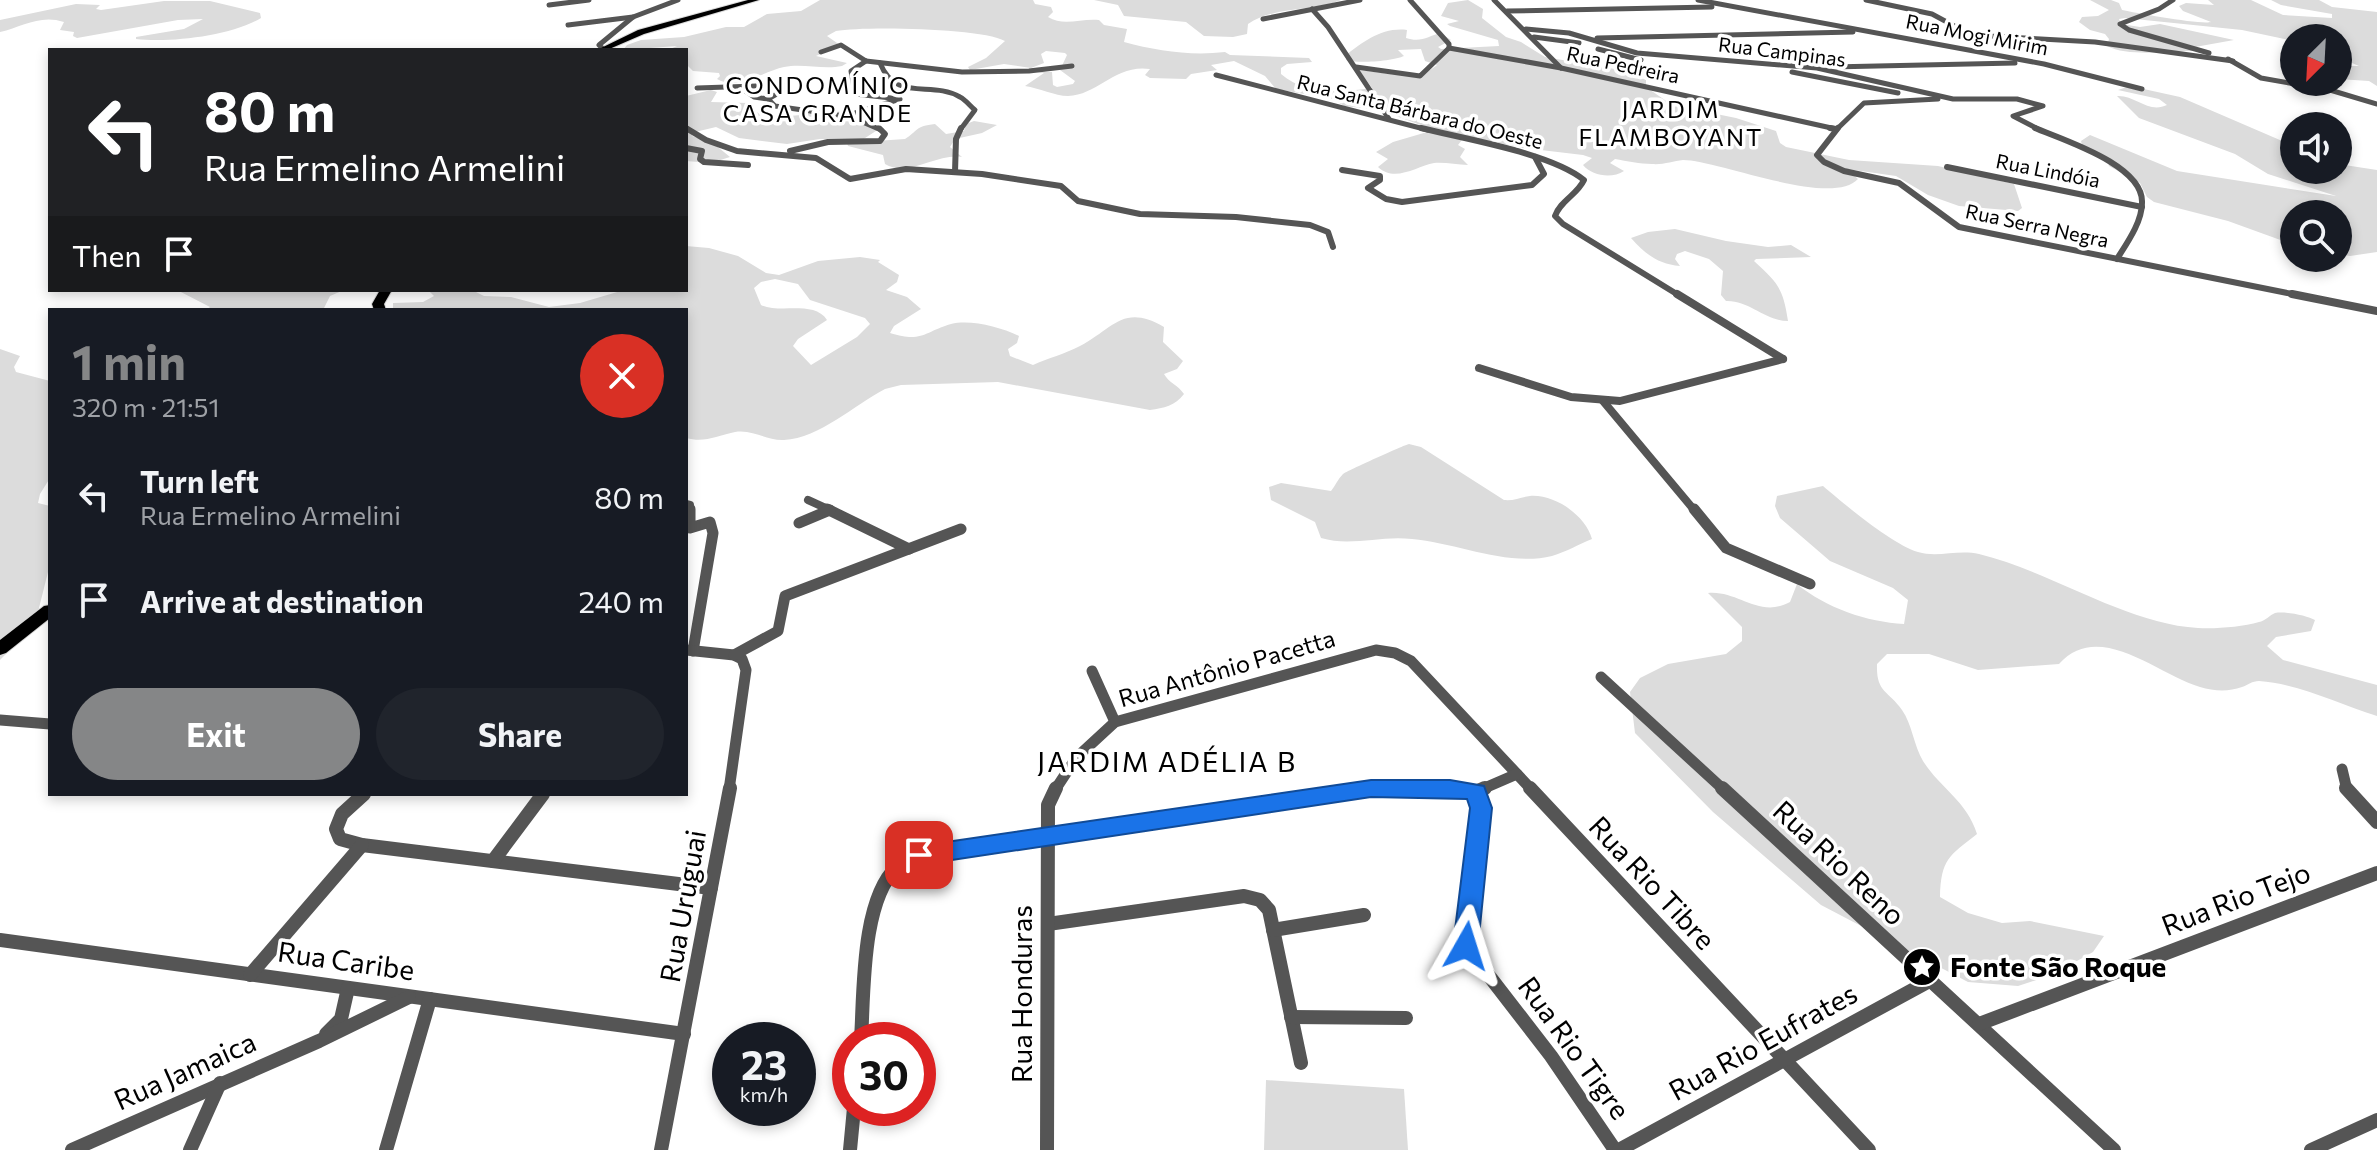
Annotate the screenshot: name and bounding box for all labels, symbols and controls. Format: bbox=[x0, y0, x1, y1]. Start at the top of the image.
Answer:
street label: Rua Mogi Mirim bbox=[1904, 8, 2050, 60]
north arrow bbox=[2280, 24, 2352, 96]
map controls bbox=[2280, 24, 2352, 272]
street label: Rua Campinas bbox=[1717, 31, 1847, 71]
street label: Rua Pedreira bbox=[1565, 40, 1682, 88]
street label: Rua Santa Bárbara do Oeste bbox=[1295, 69, 1546, 153]
district label: CONDOMÍNIO CASA GRANDE bbox=[723, 70, 913, 127]
text: 80 m bbox=[204, 75, 335, 144]
icon: left bbox=[72, 80, 176, 184]
district label: JARDIM FLAMBOYANT bbox=[1579, 94, 1763, 151]
button: sound bbox=[2280, 112, 2352, 184]
text: Rua Ermelino Armelini bbox=[204, 144, 565, 188]
street label: Rua Lindóia bbox=[1994, 148, 2102, 192]
street label: Rua Serra Negra bbox=[1963, 198, 2111, 252]
button: search bbox=[2280, 200, 2352, 272]
icon: arrive bbox=[157, 232, 201, 276]
text: Then bbox=[72, 236, 141, 273]
text: 1 min bbox=[72, 331, 186, 390]
button: close bbox=[580, 334, 664, 418]
text: 320 m · 21:51 bbox=[72, 391, 220, 422]
text: Turn left bbox=[140, 462, 259, 499]
icon: left bbox=[72, 474, 116, 518]
text: 80 m bbox=[594, 478, 664, 515]
text: Rua Ermelino Armelini bbox=[140, 499, 401, 530]
icon: arrive bbox=[72, 578, 116, 622]
text: Arrive at destination bbox=[140, 582, 424, 619]
text: 240 m bbox=[578, 582, 664, 619]
street label: Rua Antônio Pacetta bbox=[1115, 623, 1338, 712]
button: Exit bbox=[72, 688, 360, 780]
button: Share bbox=[376, 688, 664, 780]
district label: JARDIM ADÉLIA B bbox=[1037, 744, 1297, 778]
street label: Rua Rio Reno bbox=[1767, 793, 1913, 932]
street label: Rua Rio Tibre bbox=[1583, 809, 1723, 956]
pin bbox=[885, 821, 953, 889]
street label: Rua Uruguai bbox=[652, 827, 712, 985]
icon: arrive bbox=[897, 833, 941, 877]
street label: Rua Rio Tejo bbox=[2156, 854, 2315, 942]
position arrow bbox=[1424, 904, 1508, 988]
street label: Rua Honduras bbox=[1004, 905, 1038, 1083]
street label: Rua Caribe bbox=[276, 934, 417, 986]
place icon: Fonte São Roque bbox=[1901, 946, 1943, 988]
place label: Fonte São Roque bbox=[1950, 949, 2166, 983]
street label: Rua Rio Tigre bbox=[1512, 969, 1638, 1125]
street label: Rua Rio Eufrates bbox=[1662, 975, 1863, 1107]
speed limit sign: 30 bbox=[832, 1022, 936, 1126]
street label: Rua Jamaica bbox=[108, 1024, 261, 1116]
text: 23 bbox=[741, 1039, 787, 1088]
text: km/h bbox=[740, 1082, 788, 1106]

